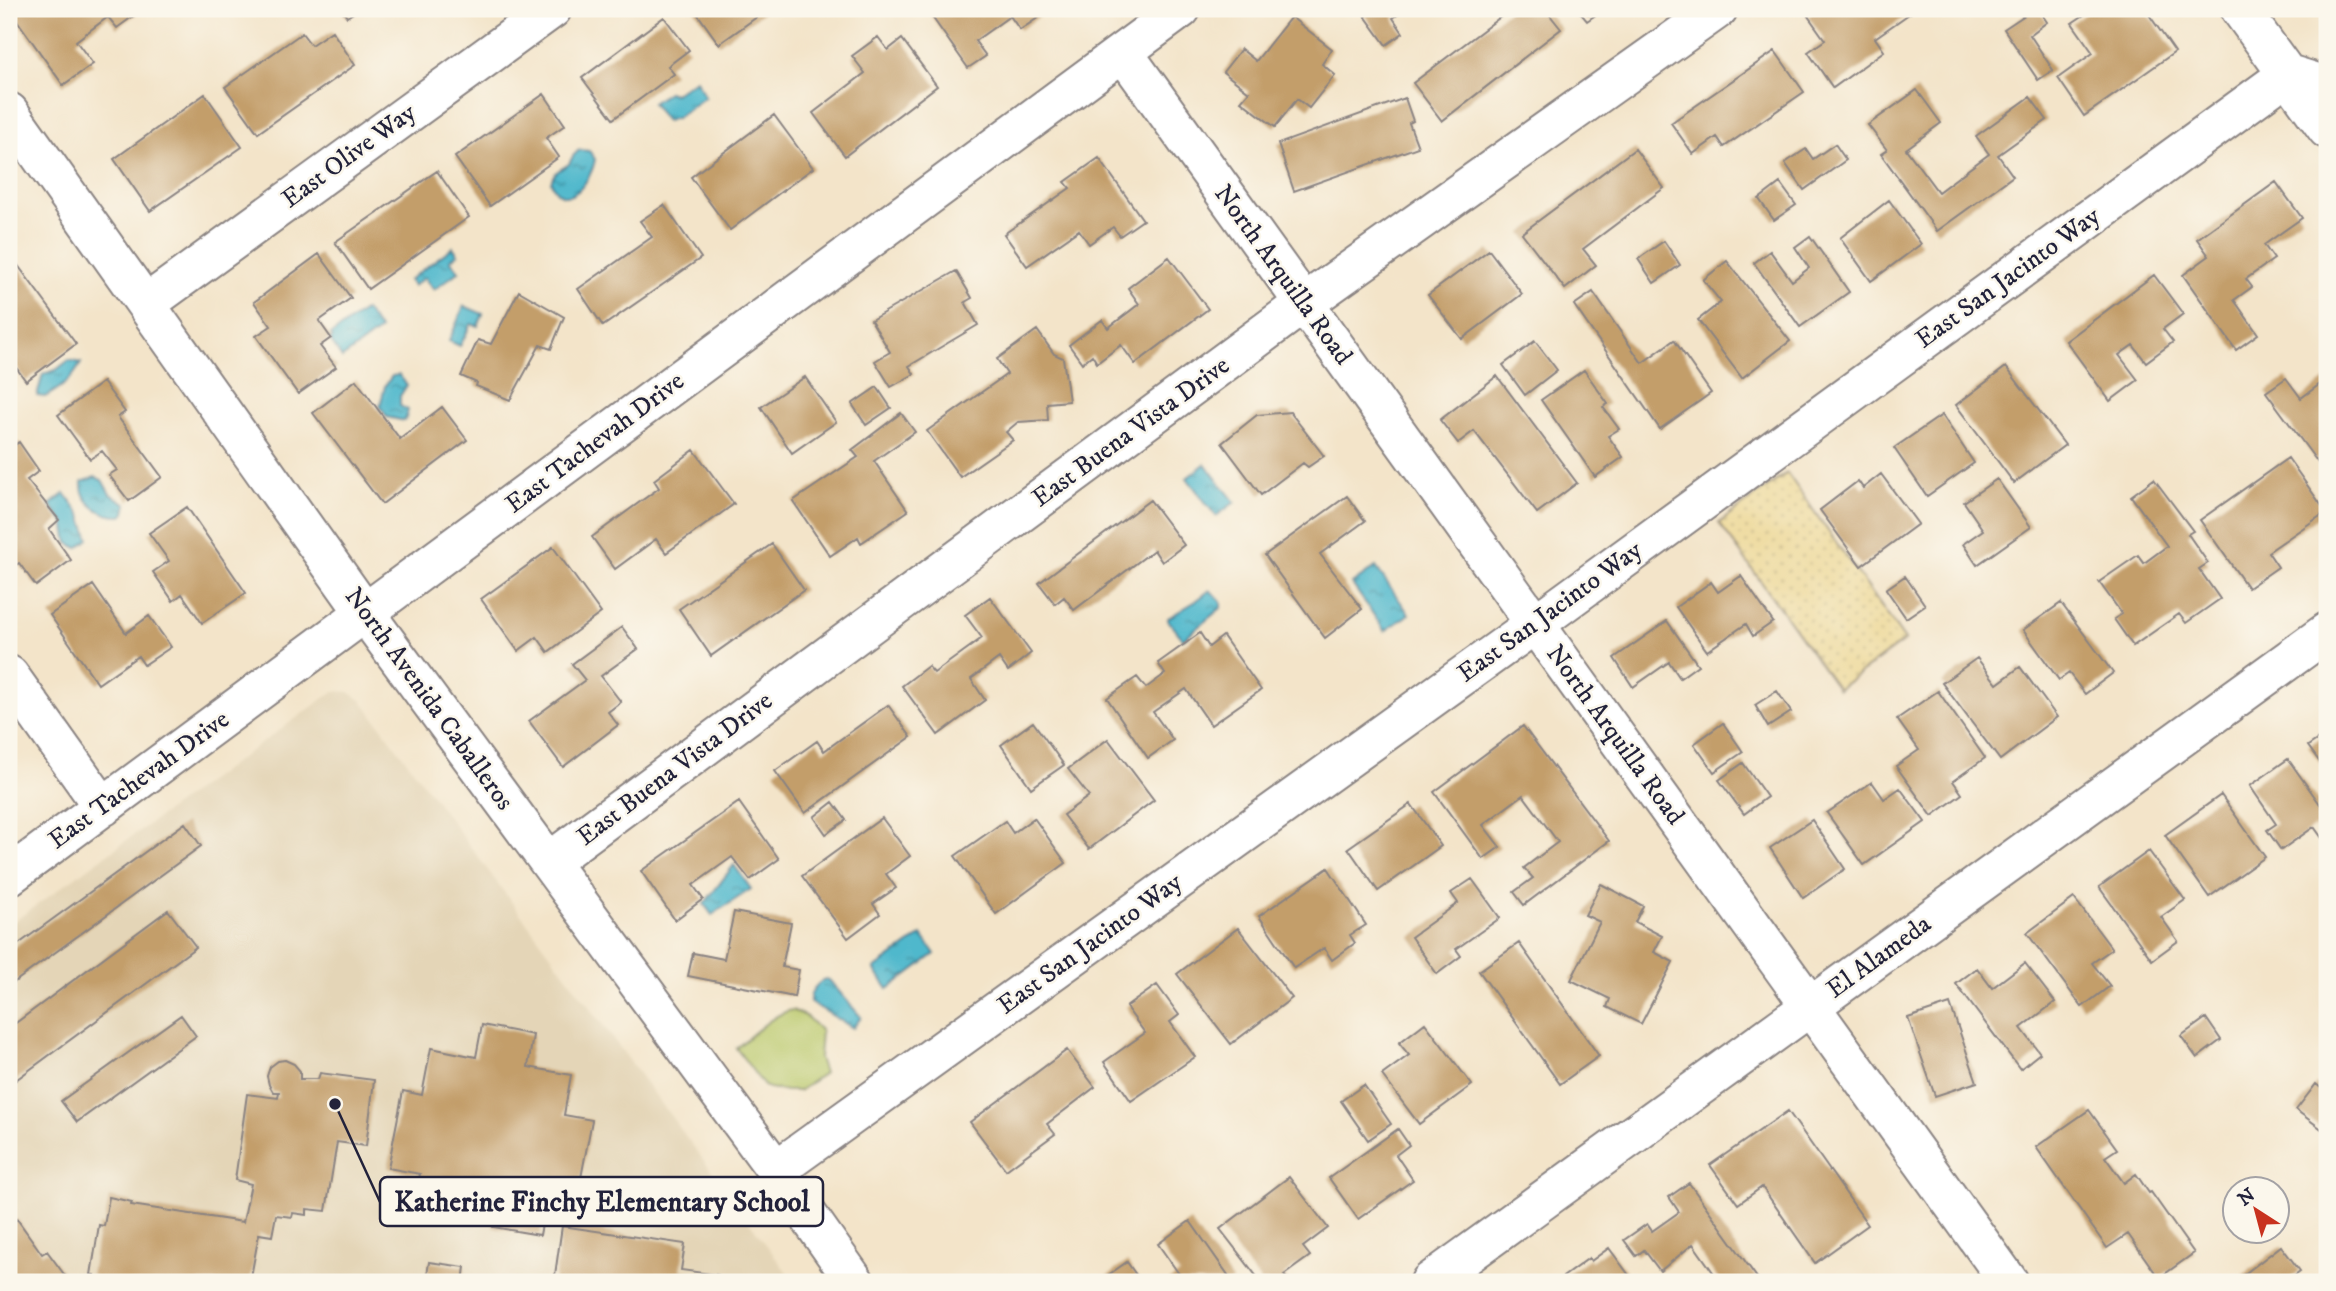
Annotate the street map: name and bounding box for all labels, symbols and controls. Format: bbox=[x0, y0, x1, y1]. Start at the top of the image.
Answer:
street label: East Olive Way bbox=[275, 96, 423, 216]
street label: North Arquilla Road bbox=[1206, 178, 1360, 372]
street label: East San Jacinto Way bbox=[1909, 200, 2107, 356]
street label: East Buena Vista Drive bbox=[1026, 349, 1236, 515]
street label: East Tachevah Drive bbox=[499, 365, 691, 521]
street label: East San Jacinto Way bbox=[1451, 534, 1649, 690]
street label: North Avenida Caballeros bbox=[337, 581, 521, 817]
street label: North Arquilla Road bbox=[1538, 638, 1692, 832]
street label: East Buena Vista Drive bbox=[571, 685, 779, 853]
street label: East Tachevah Drive bbox=[42, 703, 236, 857]
street label: East San Jacinto Way bbox=[991, 866, 1189, 1022]
street label: El Alameda bbox=[1820, 908, 1938, 1006]
north arrow bbox=[2220, 1176, 2290, 1246]
callout: Katherine Finchy Elementary School bbox=[380, 1177, 823, 1226]
text: N bbox=[2234, 1183, 2260, 1211]
text: Katherine Finchy Elementary School bbox=[394, 1185, 810, 1220]

